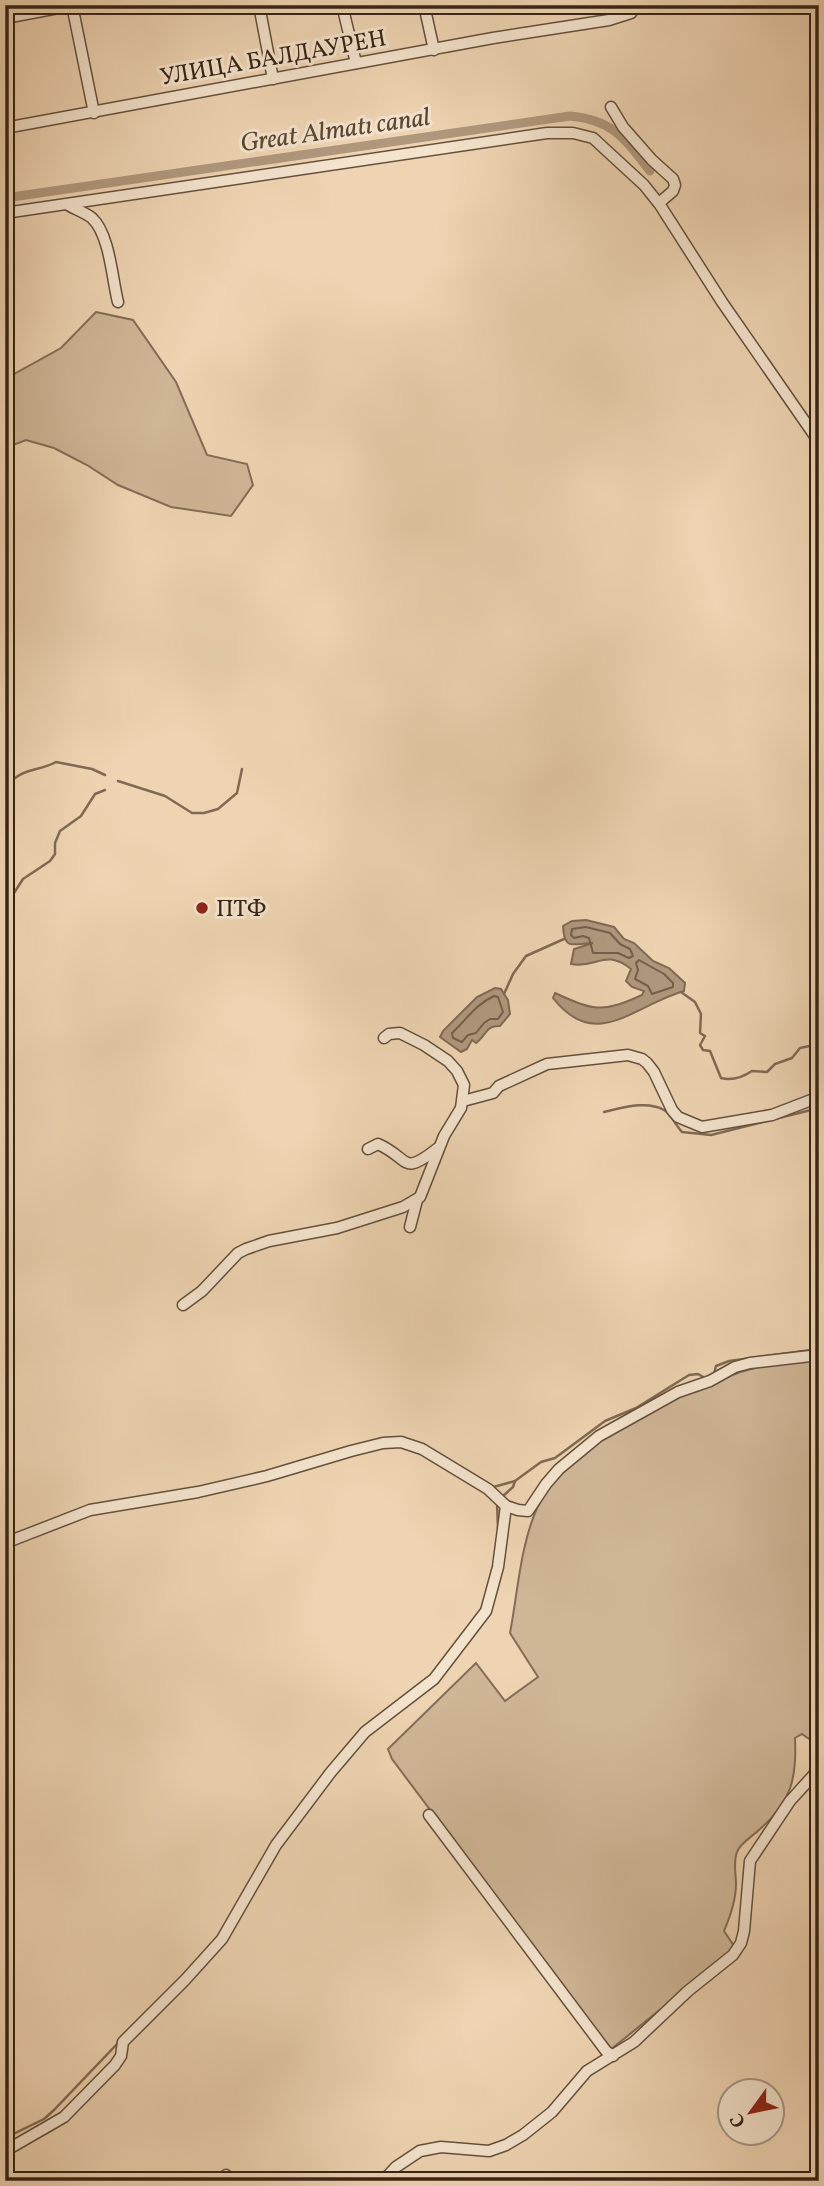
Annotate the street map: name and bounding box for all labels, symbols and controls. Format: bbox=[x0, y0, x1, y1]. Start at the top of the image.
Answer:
street label: УЛИЦА БАЛДАУРЕН bbox=[158, 22, 389, 96]
water label: Great Almatı canal bbox=[238, 100, 433, 162]
place label: ПТФ bbox=[216, 893, 266, 927]
marker: ПТФ bbox=[194, 900, 210, 916]
north arrow bbox=[716, 2078, 786, 2148]
text: С bbox=[724, 2108, 753, 2132]

